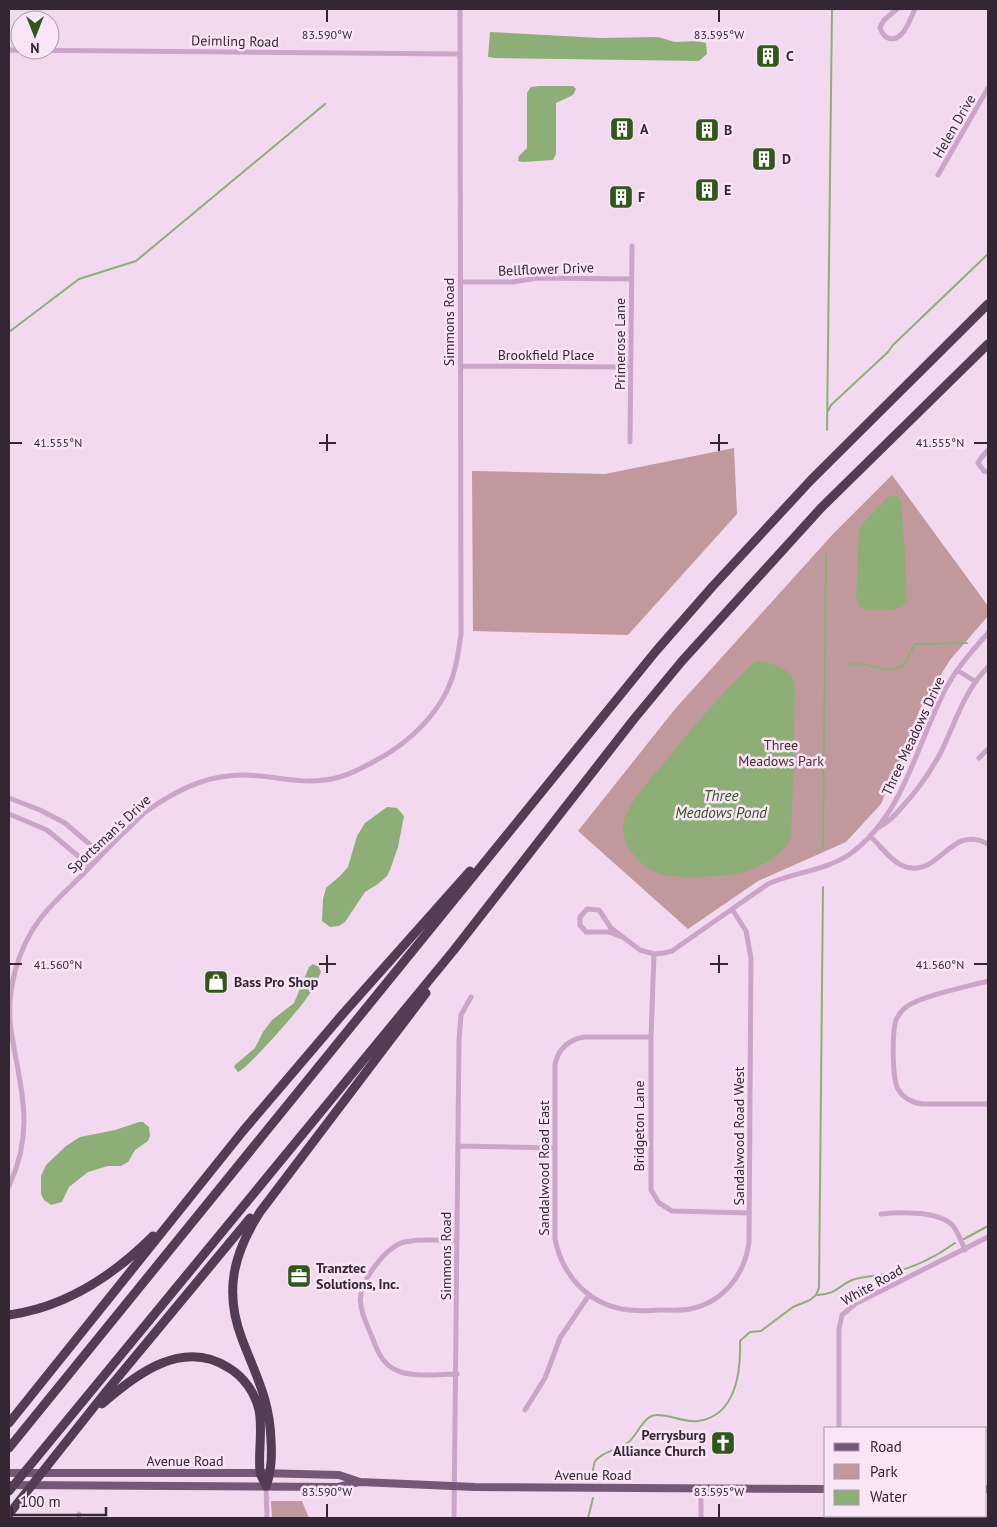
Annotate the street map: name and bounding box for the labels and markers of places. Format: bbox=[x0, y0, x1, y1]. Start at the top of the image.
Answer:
building icon: C bbox=[755, 43, 781, 69]
place label: C bbox=[786, 47, 794, 65]
building icon: A bbox=[609, 116, 635, 142]
building icon: B bbox=[694, 117, 720, 143]
place label: A bbox=[640, 120, 649, 138]
place label: B bbox=[724, 121, 732, 139]
building icon: D bbox=[751, 146, 777, 172]
place label: D bbox=[782, 150, 791, 168]
building icon: E bbox=[694, 177, 720, 203]
place label: E bbox=[724, 181, 731, 199]
building icon: F bbox=[608, 184, 634, 210]
place label: F bbox=[638, 188, 645, 206]
shop icon: Bass Pro Shop bbox=[203, 969, 229, 995]
place label: Bass Pro Shop bbox=[234, 973, 319, 991]
place label: Tranztec Solutions, Inc. bbox=[316, 1259, 400, 1293]
office icon: Tranztec Solutions, Inc. bbox=[286, 1263, 312, 1289]
place label: Perrysburg Alliance Church bbox=[613, 1426, 706, 1460]
church icon: Perrysburg Alliance Church bbox=[710, 1430, 736, 1456]

